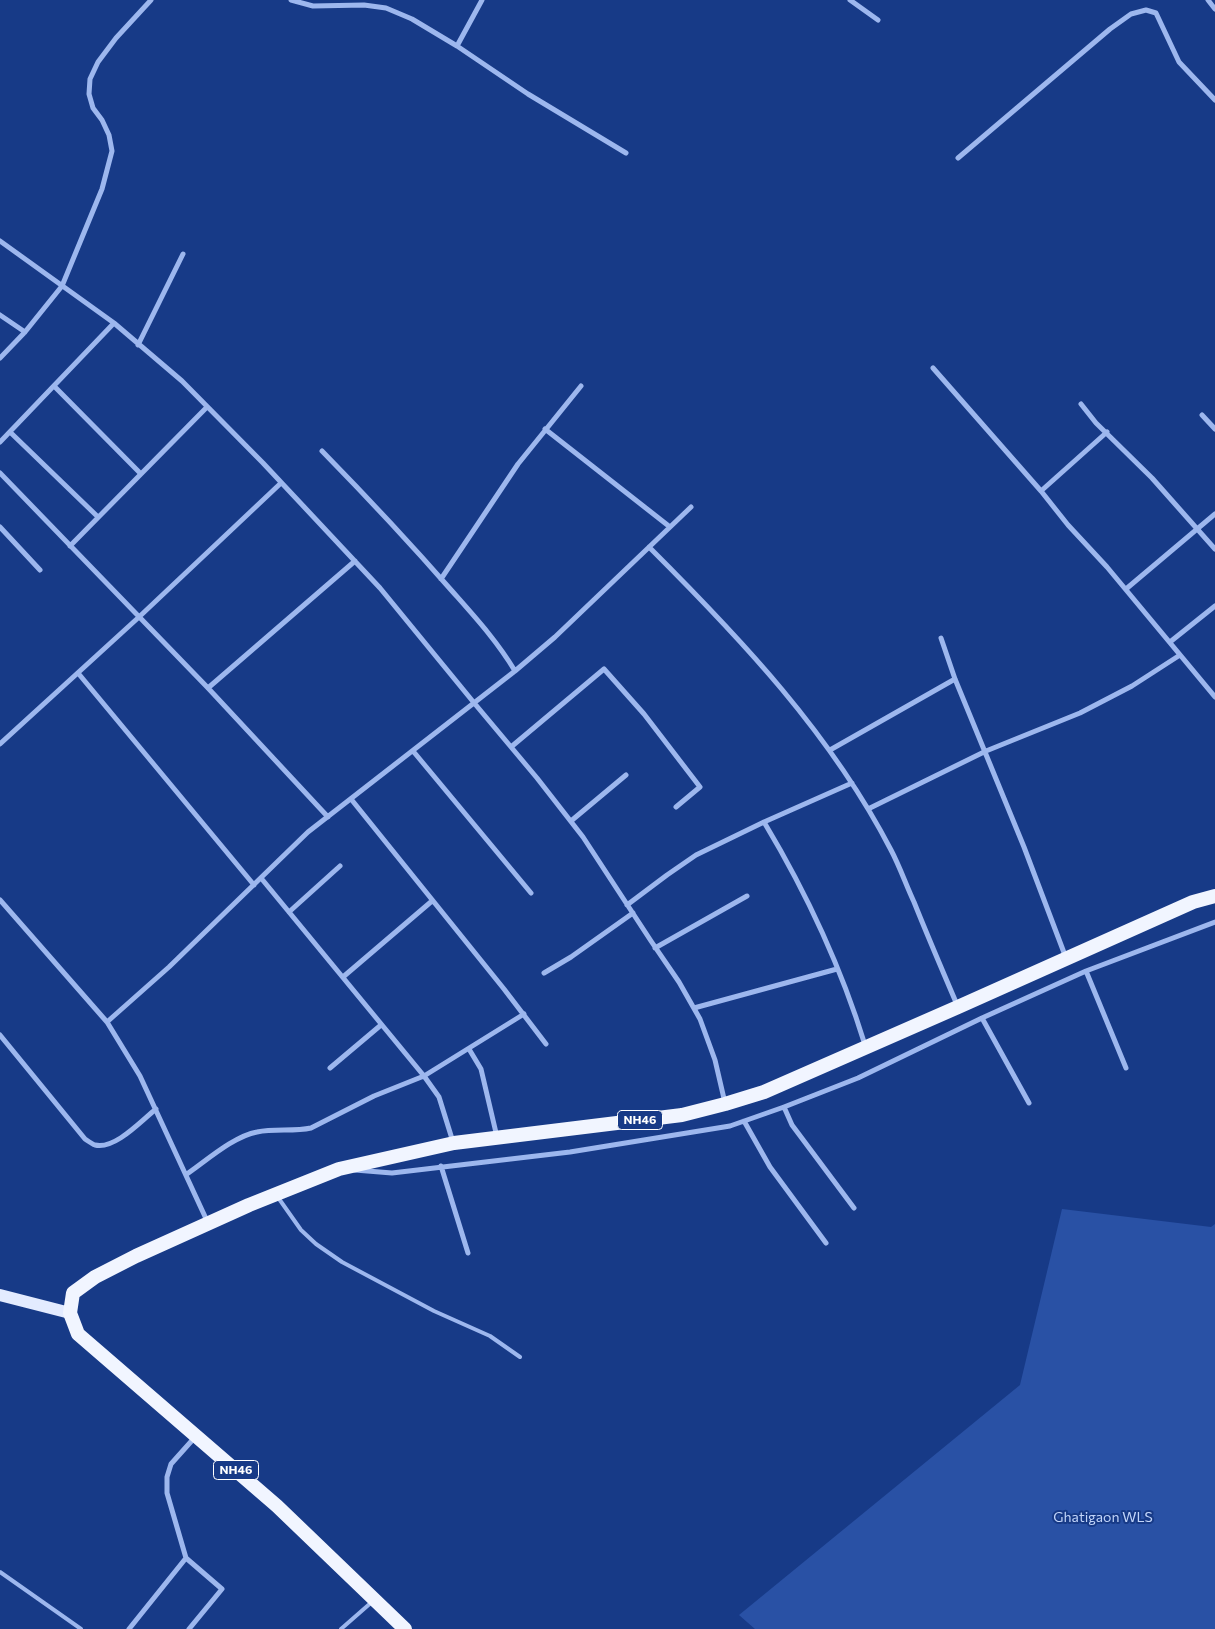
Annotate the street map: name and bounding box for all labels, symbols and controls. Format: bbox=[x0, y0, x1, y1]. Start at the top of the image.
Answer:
road number: NH46 bbox=[618, 1110, 662, 1130]
road number: NH46 bbox=[214, 1460, 258, 1480]
park label: Ghatigaon WLS bbox=[1053, 1509, 1153, 1525]

